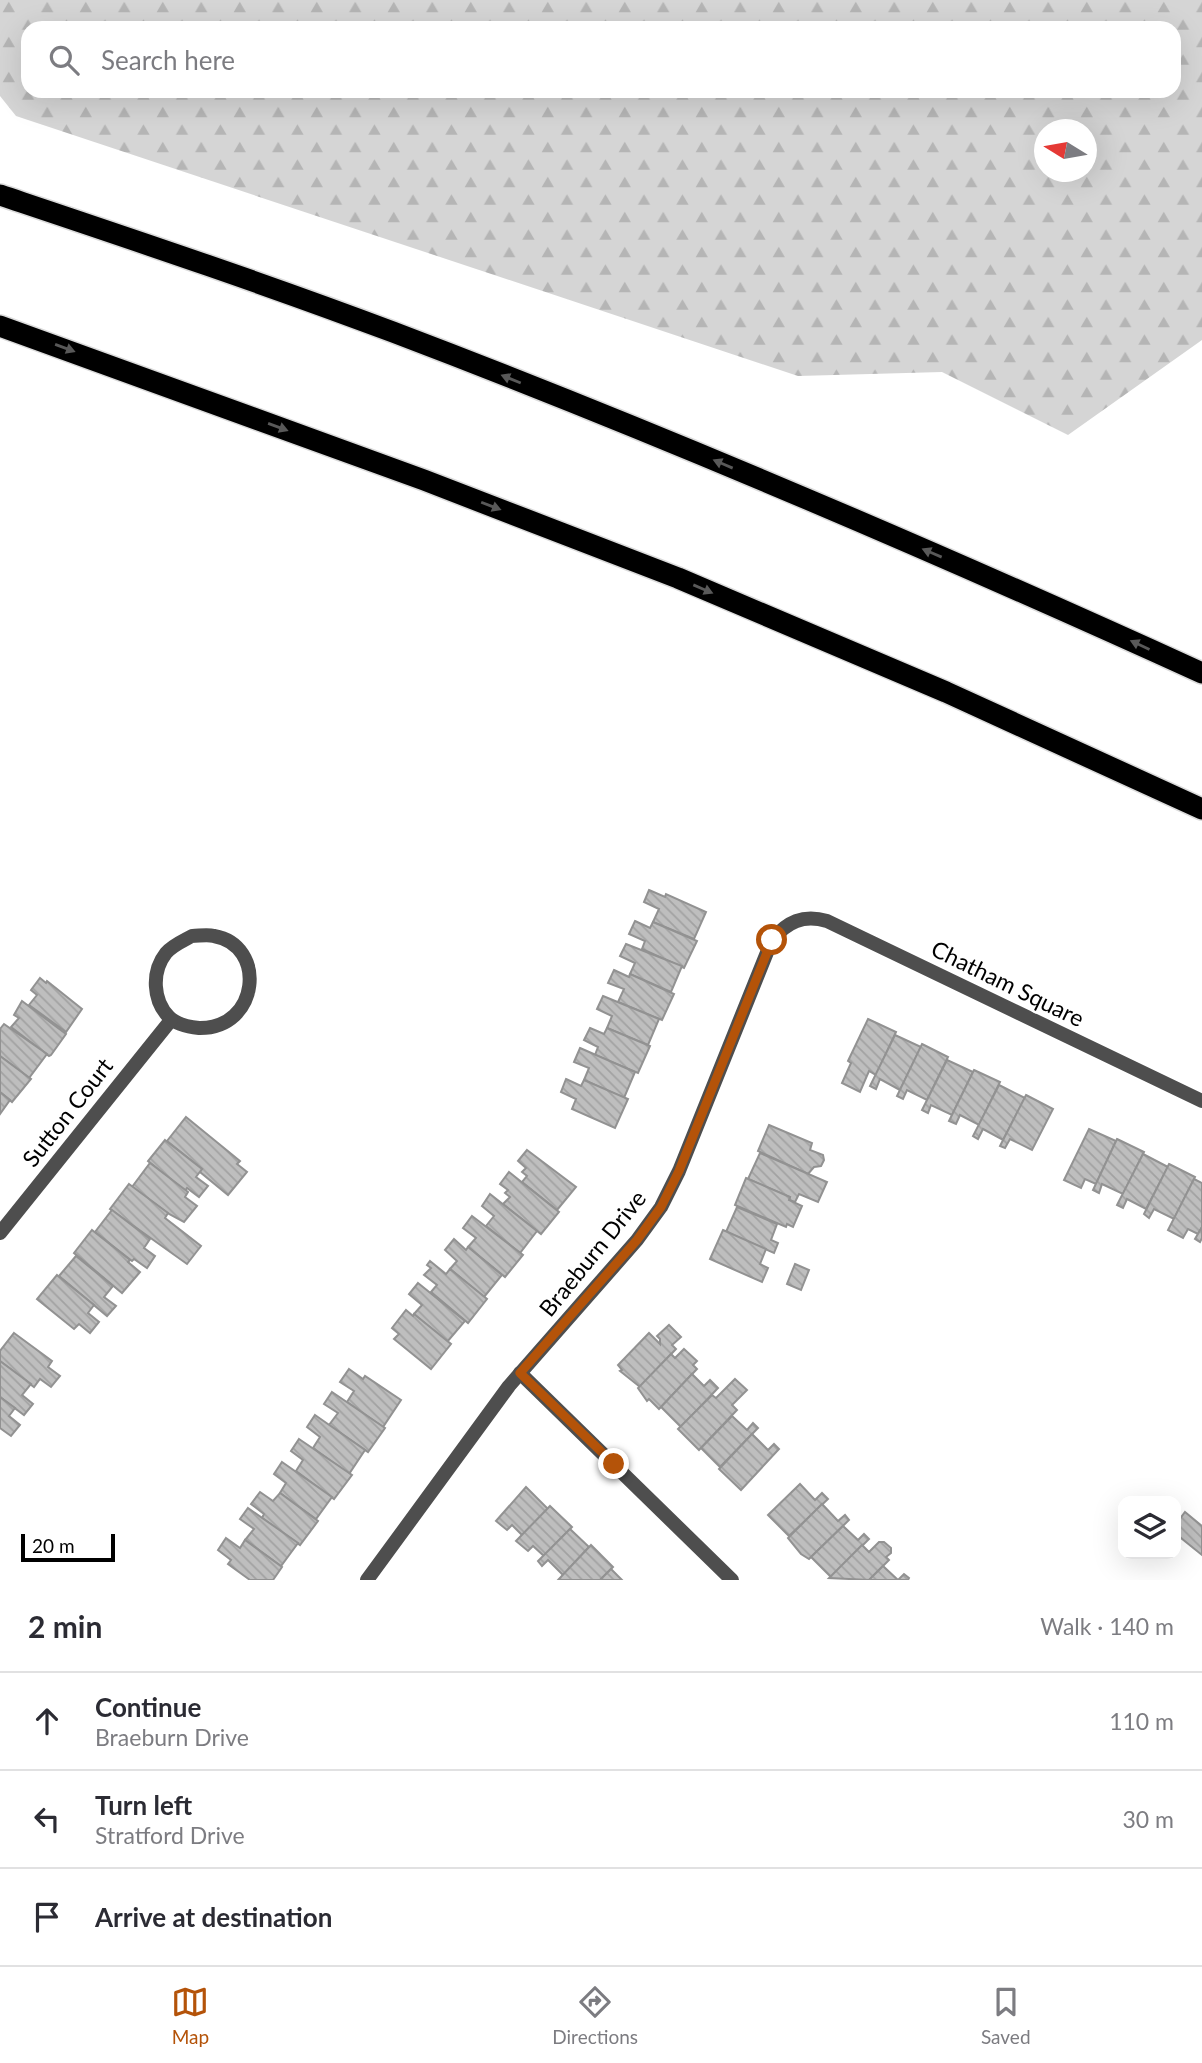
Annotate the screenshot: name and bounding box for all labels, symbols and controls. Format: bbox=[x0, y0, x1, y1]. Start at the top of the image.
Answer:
search box bbox=[21, 21, 1181, 98]
icon: search bbox=[45, 41, 83, 79]
text: Search here bbox=[101, 44, 235, 76]
north arrow bbox=[1034, 119, 1097, 182]
one-way arrow bbox=[54, 343, 75, 354]
one-way arrow bbox=[501, 374, 522, 385]
one-way arrow bbox=[268, 421, 289, 432]
one-way arrow bbox=[712, 458, 733, 469]
one-way arrow bbox=[481, 501, 502, 512]
one-way arrow bbox=[922, 547, 942, 559]
one-way arrow bbox=[693, 583, 714, 594]
one-way arrow bbox=[1130, 639, 1150, 651]
route start bbox=[756, 924, 787, 955]
street label: Chatham Square bbox=[927, 934, 1089, 1032]
street label: Sutton Court bbox=[16, 1052, 119, 1172]
street label: Braeburn Drive bbox=[533, 1184, 651, 1322]
route end bbox=[598, 1448, 629, 1479]
map controls bbox=[1118, 1496, 1181, 1559]
button: layers bbox=[1118, 1496, 1181, 1559]
scale bar bbox=[21, 1531, 116, 1563]
text: 20 m bbox=[32, 1534, 75, 1557]
text: 2 min bbox=[28, 1608, 102, 1644]
text: Walk · 140 m bbox=[1040, 1612, 1174, 1640]
text: Continue bbox=[95, 1691, 201, 1723]
icon: ahead bbox=[28, 1702, 66, 1740]
text: 110 m bbox=[1109, 1707, 1174, 1735]
text: Braeburn Drive bbox=[95, 1723, 249, 1751]
text: Turn left bbox=[95, 1789, 192, 1821]
icon: left bbox=[28, 1800, 66, 1838]
text: 30 m bbox=[1123, 1805, 1174, 1833]
text: Stratford Drive bbox=[95, 1821, 245, 1849]
icon: arrive bbox=[28, 1898, 66, 1936]
text: Arrive at destination bbox=[95, 1901, 332, 1933]
tab: Map bbox=[171, 1983, 209, 2048]
tab: Directions bbox=[552, 1983, 638, 2048]
tab: Saved bbox=[981, 1983, 1031, 2048]

